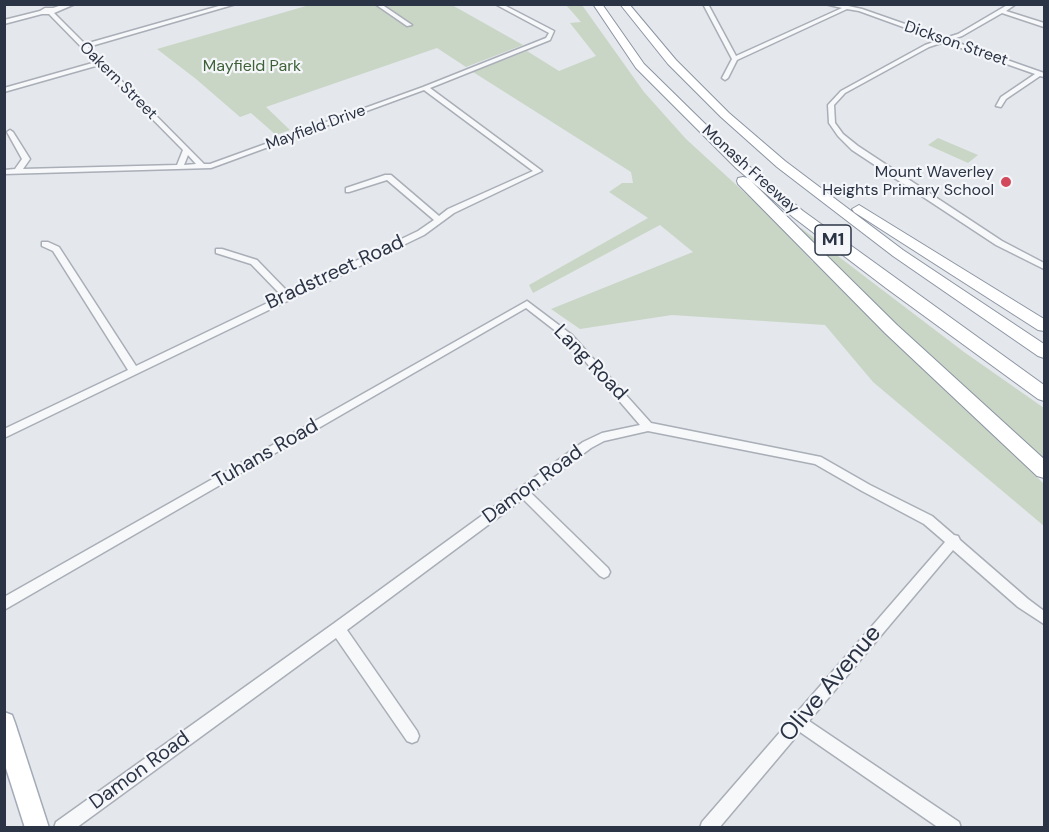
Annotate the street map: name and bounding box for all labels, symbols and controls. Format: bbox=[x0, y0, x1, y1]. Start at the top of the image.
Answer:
street label: Dickson Street bbox=[902, 17, 1010, 71]
street label: Oakern Street bbox=[75, 38, 161, 124]
park label: Mayfield Park bbox=[203, 57, 301, 77]
street label: Mayfield Drive bbox=[264, 101, 368, 155]
street label: Monash Freeway bbox=[698, 122, 802, 218]
place label: Mount Waverley Heights Primary School bbox=[822, 163, 994, 201]
marker: Mount Waverley Heights Primary School bbox=[999, 175, 1013, 189]
road number: M1 bbox=[815, 225, 851, 255]
street label: Bradstreet Road bbox=[262, 231, 408, 315]
street label: Lang Road bbox=[548, 320, 632, 406]
street label: Tuhans Road bbox=[209, 414, 323, 494]
street label: Damon Road bbox=[478, 441, 588, 529]
street label: Olive Avenue bbox=[774, 620, 888, 748]
street label: Damon Road bbox=[85, 727, 195, 815]

